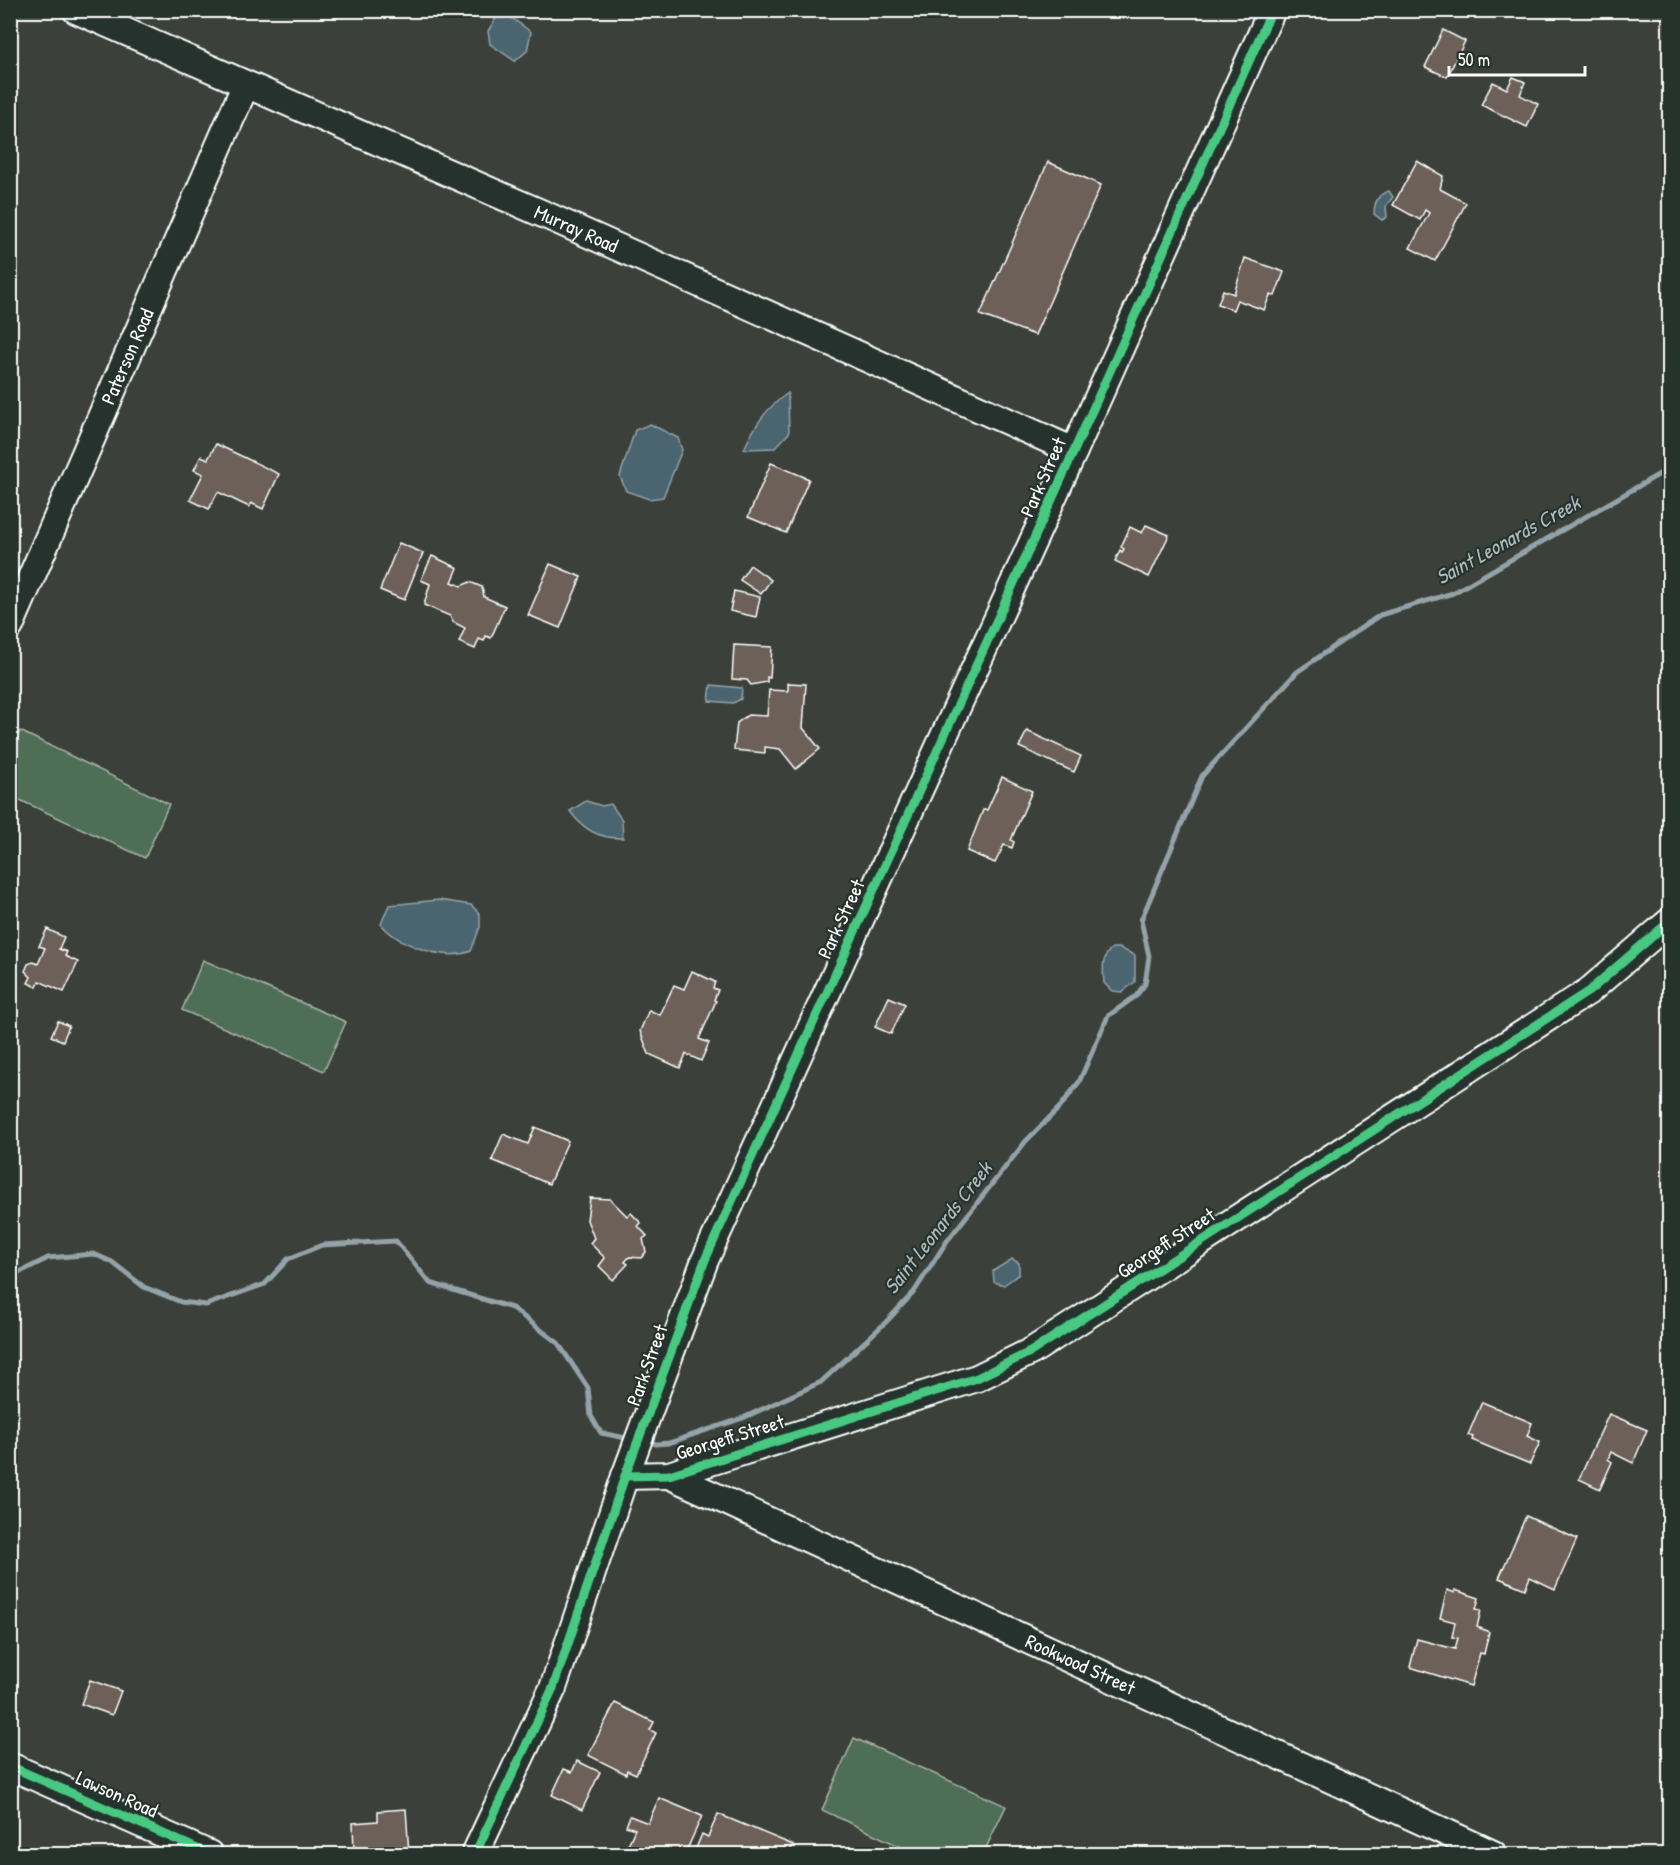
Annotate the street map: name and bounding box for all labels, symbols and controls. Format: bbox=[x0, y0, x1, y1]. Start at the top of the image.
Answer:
scale bar bbox=[1449, 39, 1586, 77]
text: 50 m bbox=[1458, 47, 1490, 72]
street label: Murray Road bbox=[530, 198, 623, 259]
street label: Paterson Road bbox=[94, 304, 160, 408]
street label: Park Street bbox=[1013, 432, 1073, 521]
water label: Saint Leonards Creek bbox=[1430, 487, 1587, 591]
street label: Park Street bbox=[810, 874, 871, 963]
water label: Saint Leonards Creek bbox=[877, 1154, 1000, 1300]
street label: Georgeff Street bbox=[1111, 1200, 1221, 1284]
street label: Park Street bbox=[619, 1319, 674, 1409]
street label: Georgeff Street bbox=[672, 1407, 788, 1466]
street label: Rookwood Street bbox=[1022, 1627, 1141, 1701]
street label: Lawson Road bbox=[72, 1764, 162, 1824]

